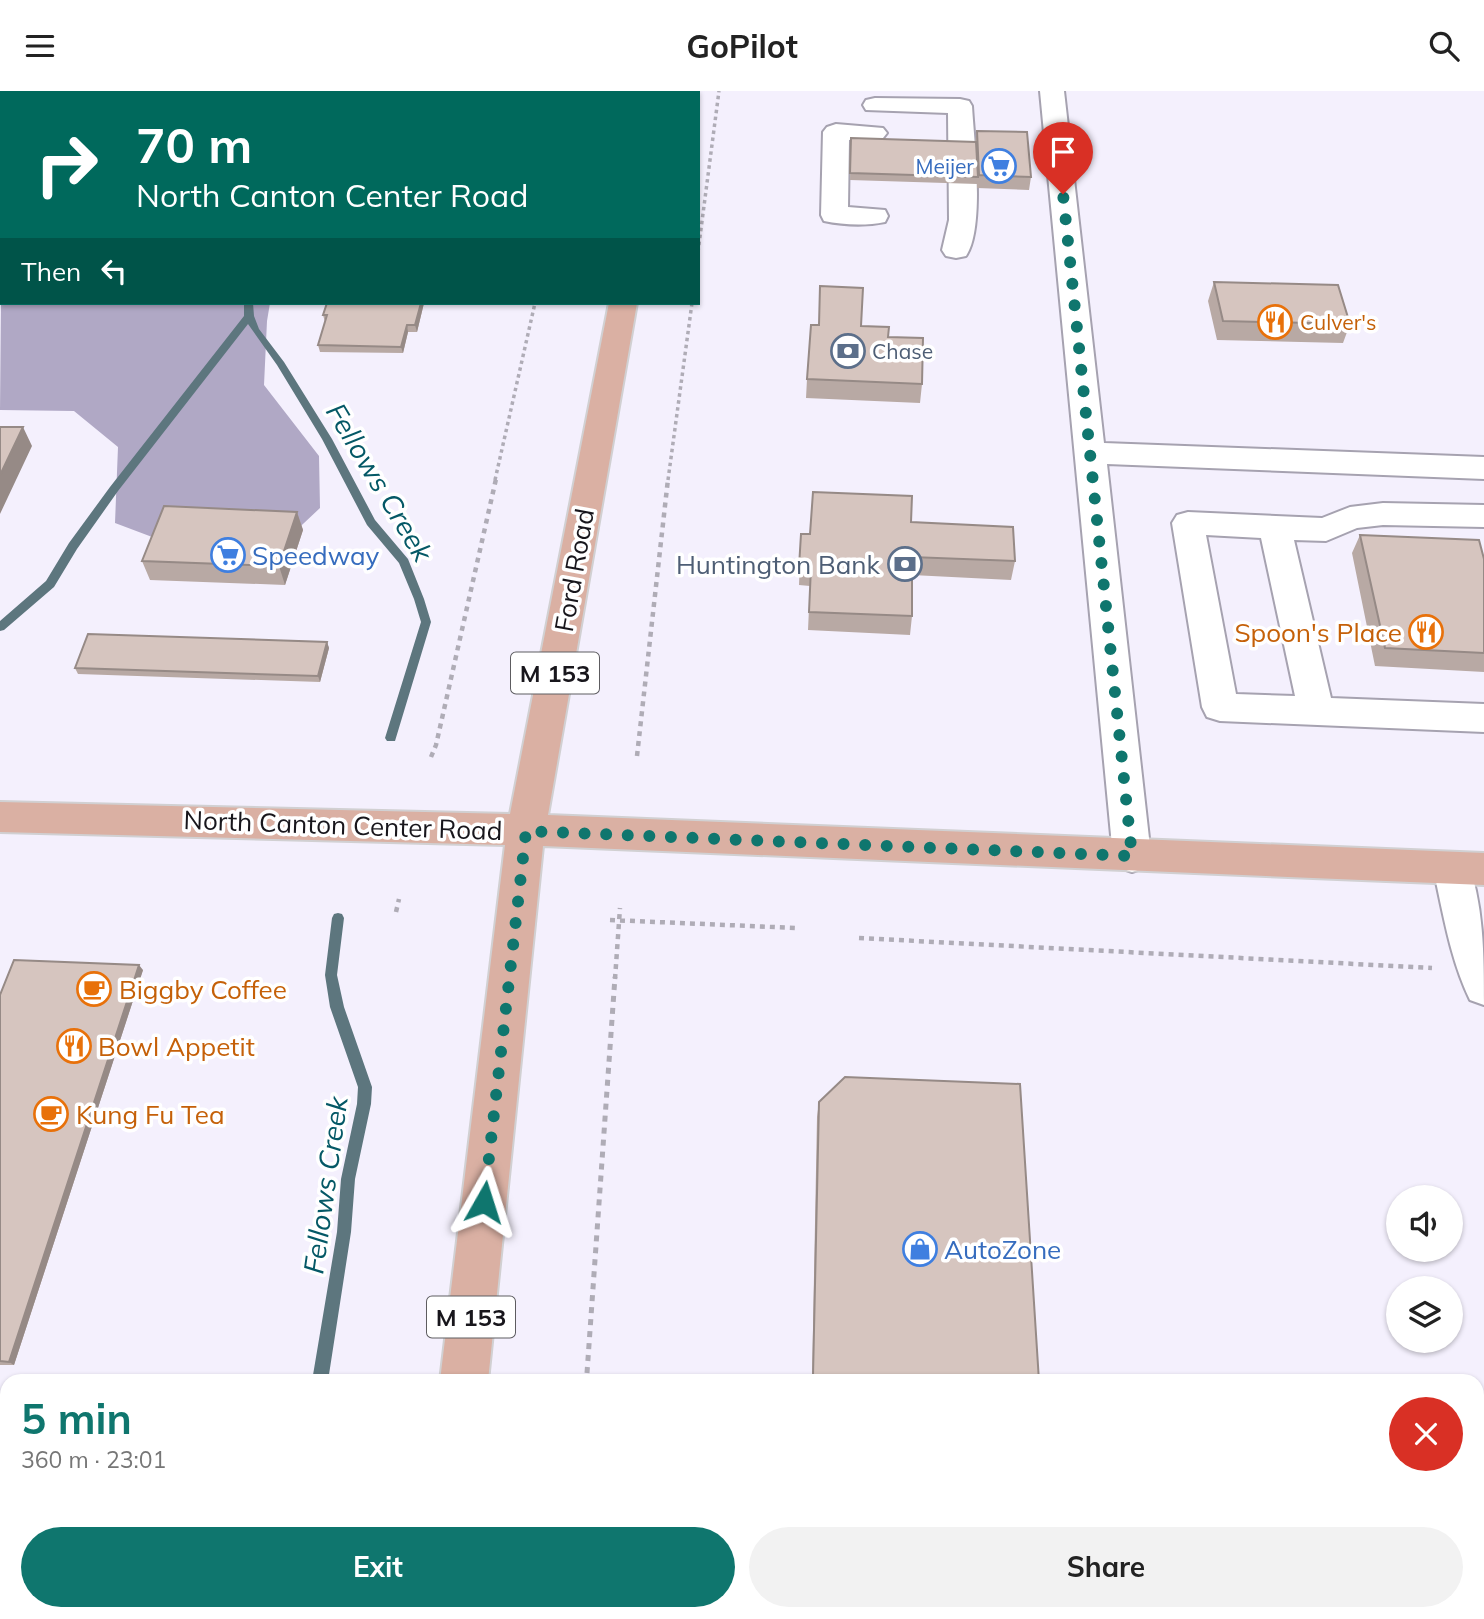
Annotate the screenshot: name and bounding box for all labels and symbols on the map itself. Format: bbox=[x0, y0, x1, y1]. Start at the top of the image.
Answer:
pin bbox=[1033, 122, 1093, 194]
supermarket icon: Meijer bbox=[980, 147, 1018, 185]
place label: Meijer bbox=[916, 153, 974, 179]
restaurant icon: Culver's bbox=[1256, 303, 1294, 341]
place label: Culver's bbox=[1300, 309, 1376, 335]
bank icon: Chase bbox=[829, 332, 867, 370]
place label: Chase bbox=[872, 338, 933, 364]
water label: Fellows Creek bbox=[319, 396, 442, 569]
street label: Ford Road bbox=[547, 506, 601, 634]
supermarket icon: Speedway bbox=[209, 536, 247, 574]
place label: Speedway bbox=[252, 539, 379, 572]
bank icon: Huntington Bank bbox=[886, 545, 924, 583]
place label: Huntington Bank bbox=[676, 548, 881, 581]
restaurant icon: Spoon's Place bbox=[1407, 613, 1445, 651]
place label: Spoon's Place bbox=[1234, 616, 1402, 649]
road number: M 153 bbox=[511, 653, 599, 693]
street label: North Canton Center Road bbox=[183, 803, 503, 847]
cafe icon: Biggby Coffee bbox=[75, 970, 113, 1008]
place label: Biggby Coffee bbox=[119, 973, 287, 1006]
restaurant icon: Bowl Appetit bbox=[55, 1027, 93, 1065]
place label: Bowl Appetit bbox=[98, 1030, 255, 1063]
water label: Fellows Creek bbox=[295, 1092, 355, 1276]
cafe icon: Kung Fu Tea bbox=[32, 1095, 70, 1133]
place label: Kung Fu Tea bbox=[76, 1098, 225, 1131]
position arrow bbox=[447, 1165, 521, 1239]
shop icon: AutoZone bbox=[901, 1230, 939, 1268]
place label: AutoZone bbox=[944, 1233, 1061, 1266]
road number: M 153 bbox=[427, 1297, 515, 1337]

